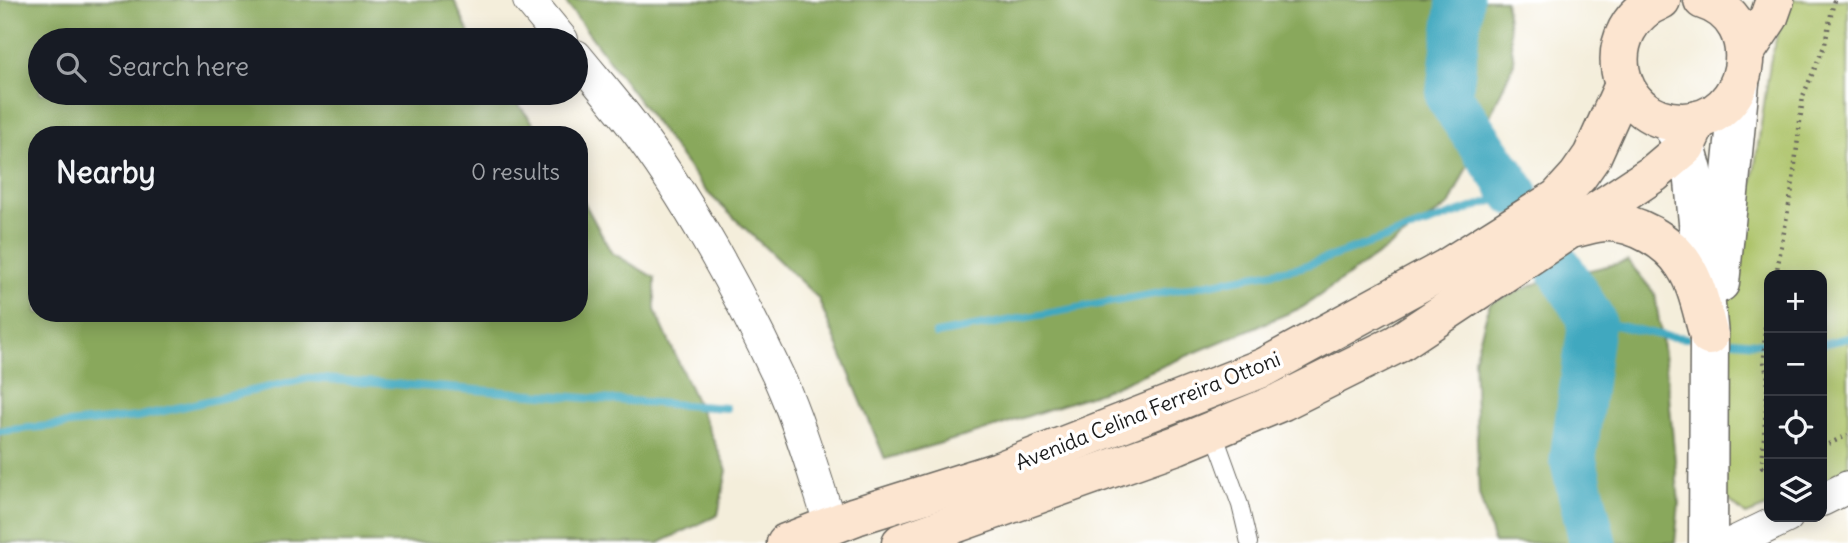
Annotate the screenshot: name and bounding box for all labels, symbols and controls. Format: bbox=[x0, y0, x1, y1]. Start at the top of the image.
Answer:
search box bbox=[28, 28, 588, 105]
icon: search bbox=[52, 48, 90, 86]
text: Search here bbox=[108, 50, 249, 83]
text: Nearby bbox=[56, 153, 156, 191]
text: 0 results bbox=[471, 157, 560, 186]
map controls bbox=[1764, 270, 1827, 522]
button: + bbox=[1764, 270, 1827, 333]
button: − bbox=[1764, 333, 1827, 396]
street label: Avenida Celina Ferreira Ottoni bbox=[1011, 345, 1284, 476]
button: locate bbox=[1764, 396, 1827, 459]
button: layers bbox=[1764, 459, 1827, 522]

